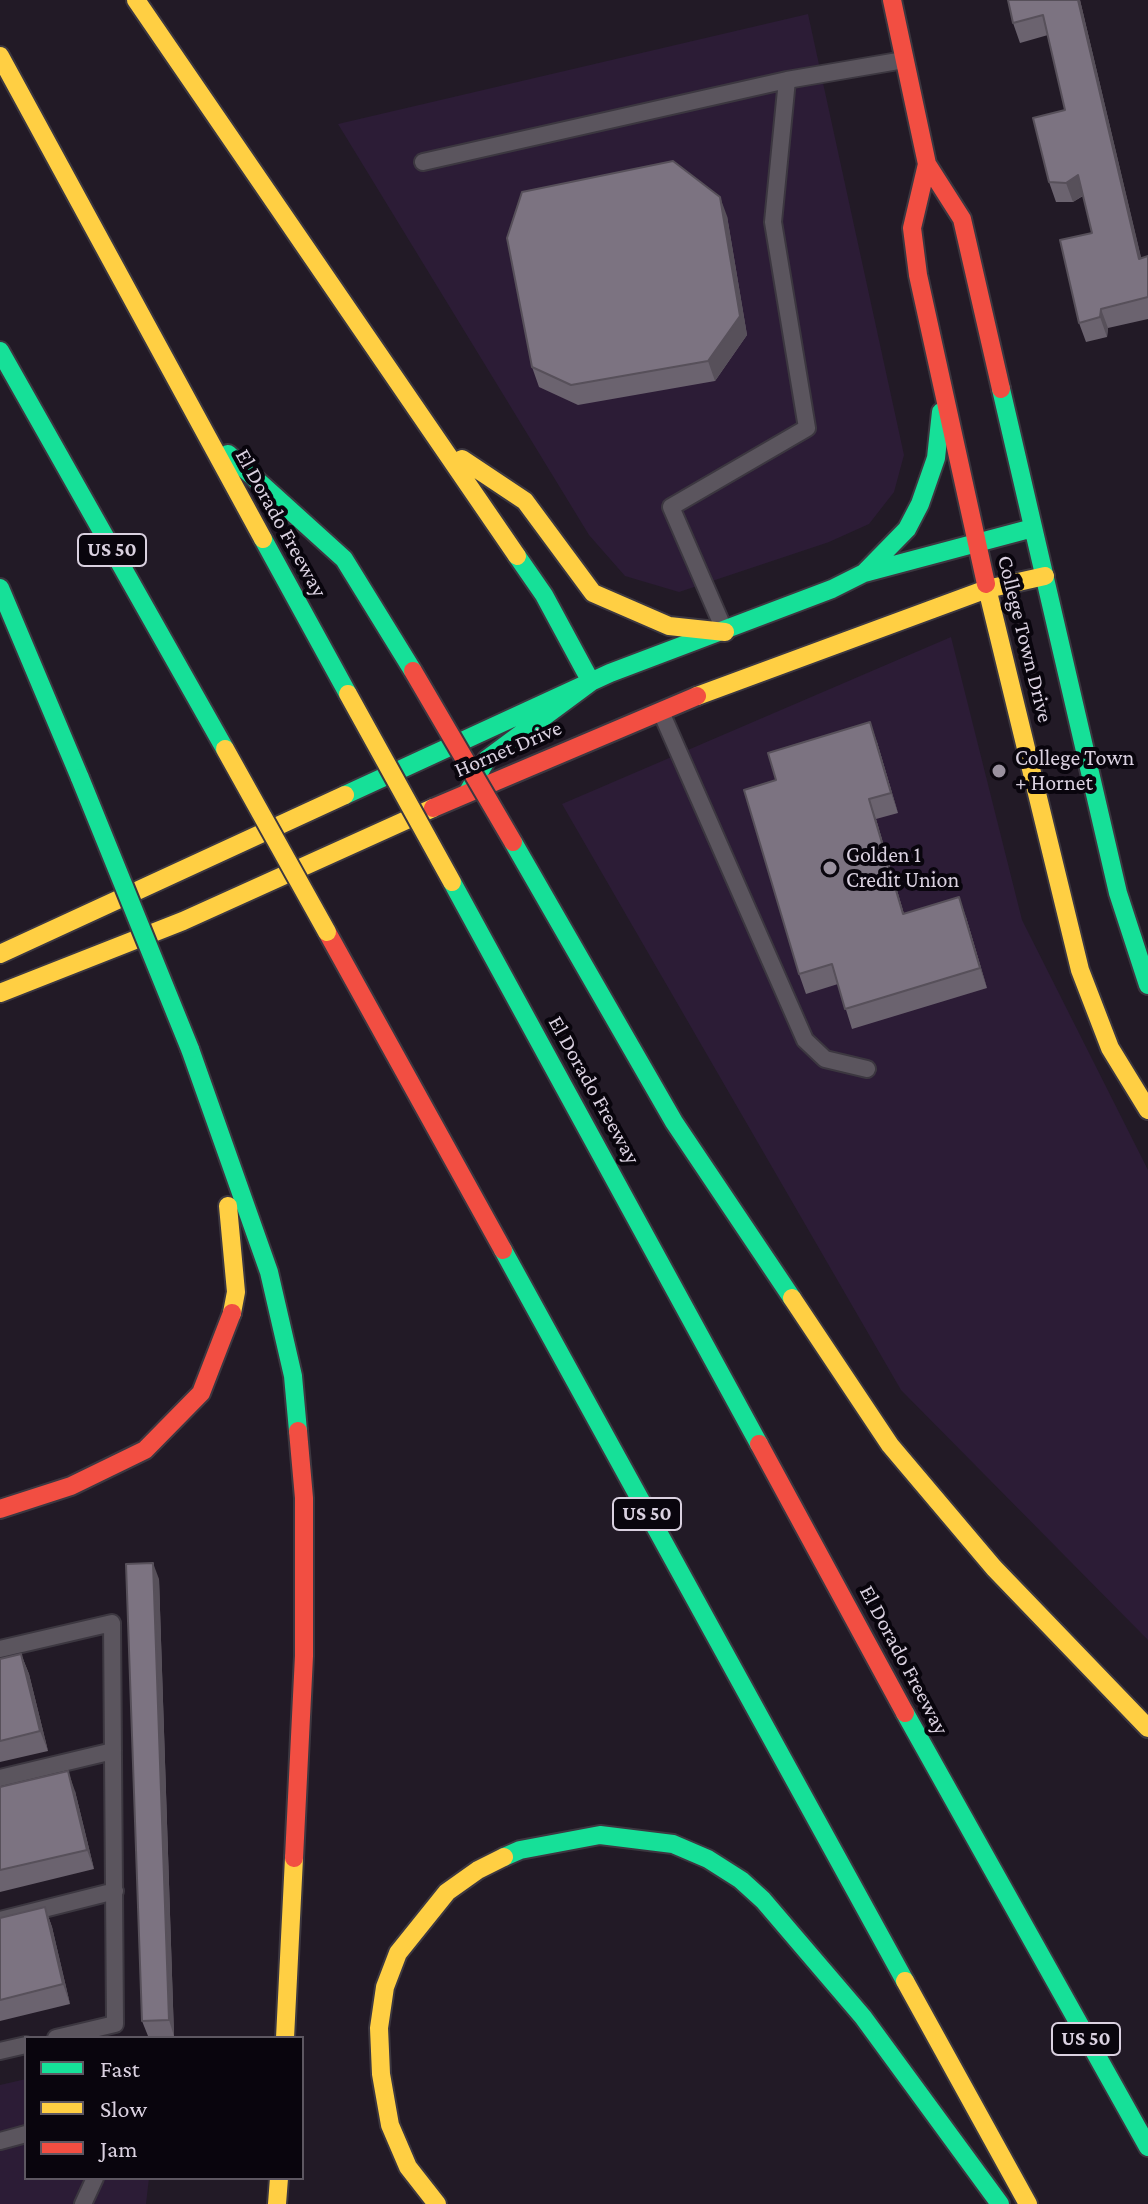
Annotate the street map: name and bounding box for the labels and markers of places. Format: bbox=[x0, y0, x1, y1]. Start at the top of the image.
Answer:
place label: College Town + Hornet bbox=[1015, 745, 1134, 796]
marker: College Town + Hornet bbox=[990, 762, 1008, 780]
place label: Golden 1 Credit Union bbox=[846, 842, 959, 894]
marker: Golden 1 Credit Union bbox=[821, 859, 839, 877]

